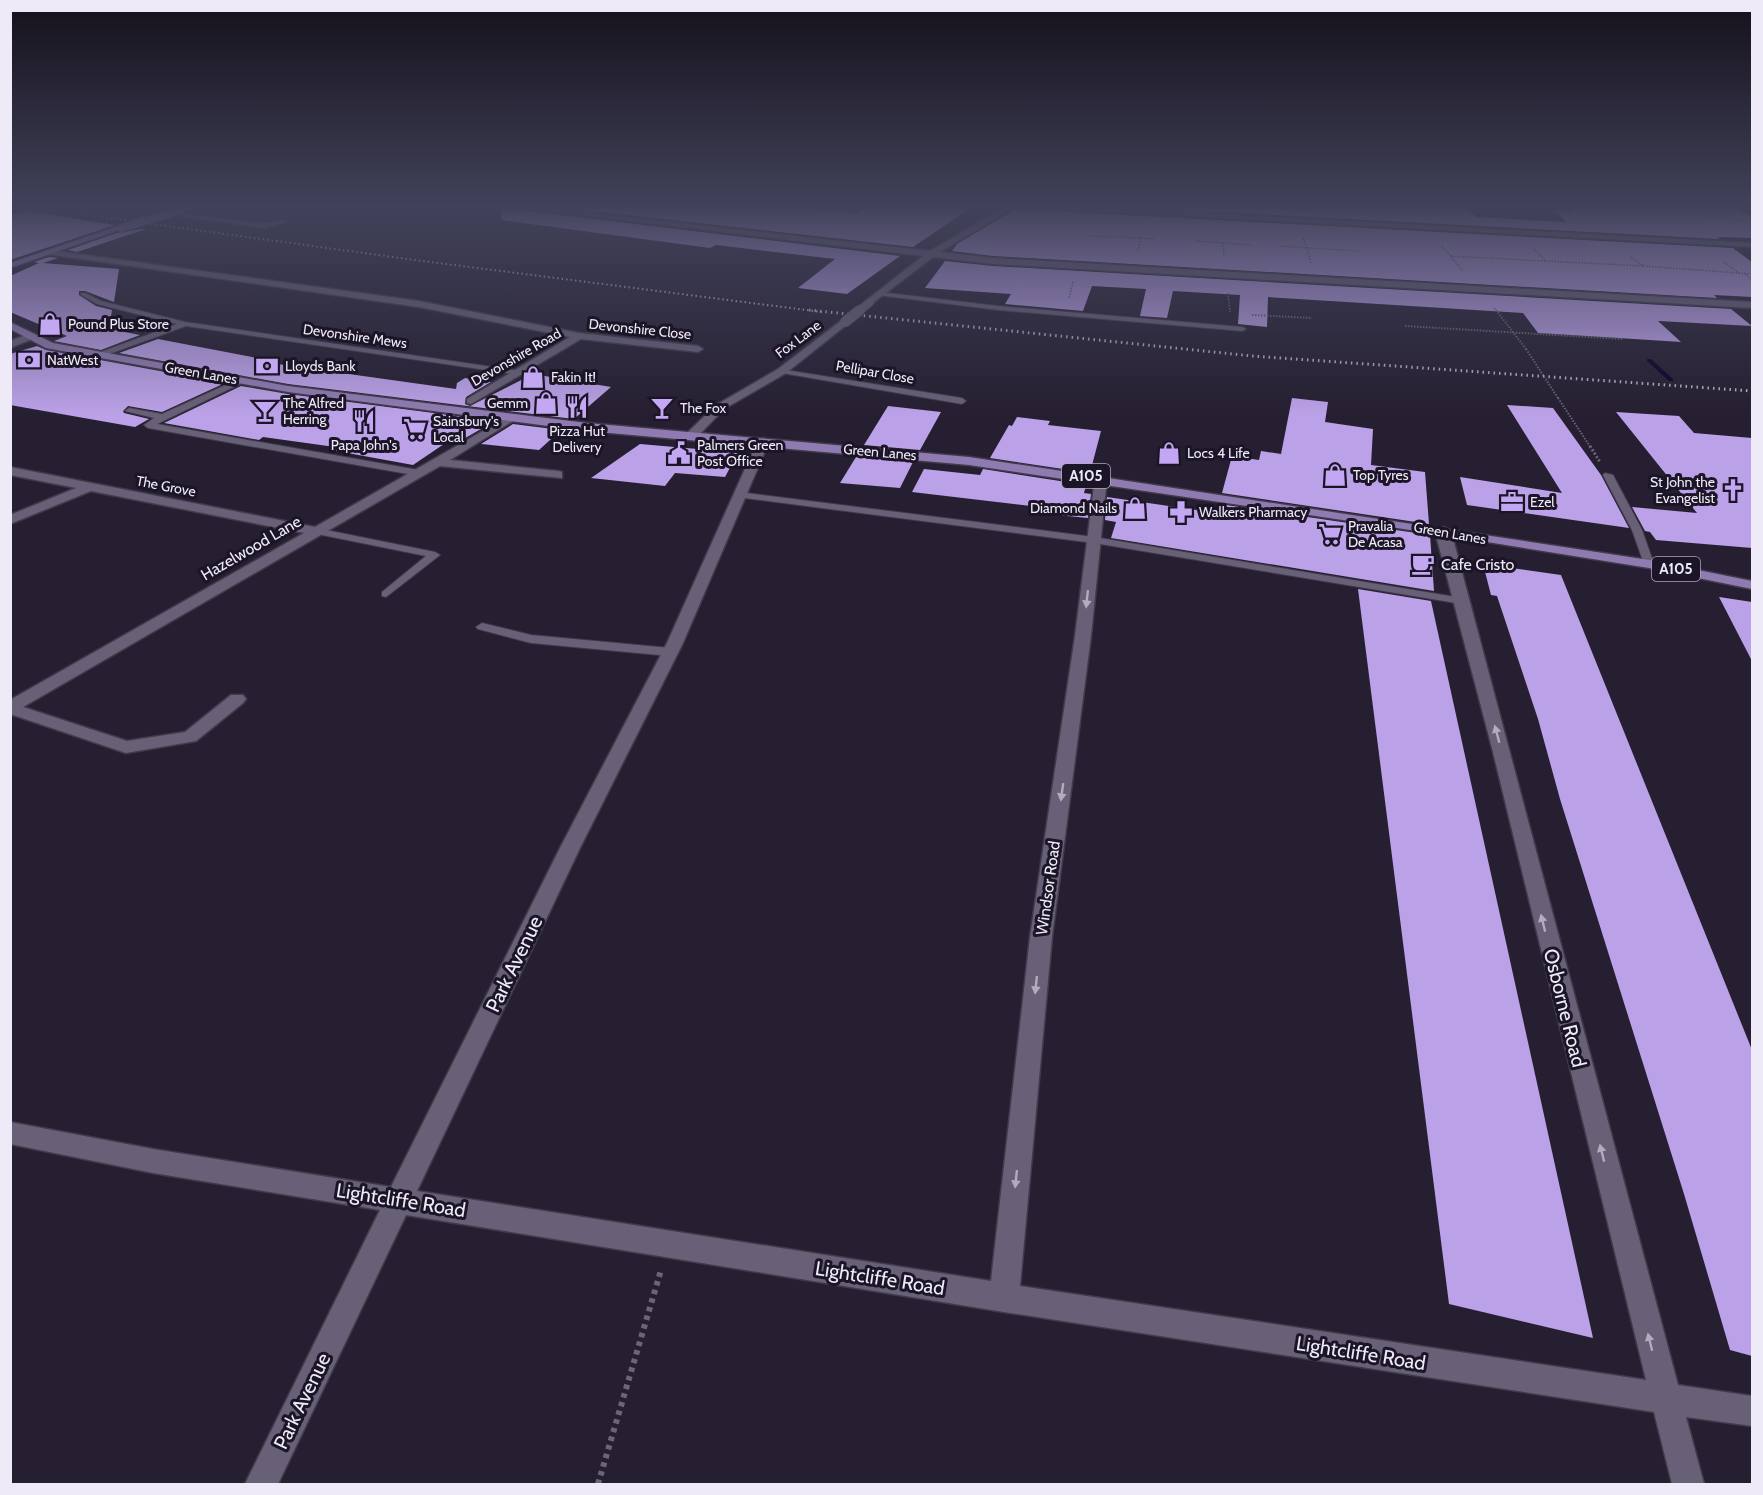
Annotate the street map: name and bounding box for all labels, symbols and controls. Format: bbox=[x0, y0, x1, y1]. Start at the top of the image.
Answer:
shop icon: Pound Plus Store bbox=[37, 311, 63, 337]
place label: Pound Plus Store bbox=[68, 315, 169, 333]
street label: Devonshire Close bbox=[588, 315, 692, 343]
street label: Fox Lane bbox=[772, 316, 824, 362]
street label: Devonshire Mews bbox=[302, 320, 408, 352]
street label: Devonshire Road bbox=[468, 324, 564, 390]
bank icon: NatWest bbox=[16, 347, 42, 373]
place label: NatWest bbox=[47, 351, 98, 369]
bank icon: Lloyds Bank bbox=[254, 353, 280, 379]
street label: Pellipar Close bbox=[834, 356, 916, 388]
place label: Lloyds Bank bbox=[285, 357, 356, 375]
street label: Green Lanes bbox=[163, 358, 239, 388]
shop icon: Fakin It! bbox=[520, 364, 546, 390]
place label: Fakin It! bbox=[551, 368, 596, 386]
shop icon: Gemm bbox=[533, 390, 559, 416]
place label: The Alfred Herring bbox=[283, 394, 344, 428]
place label: Gemm bbox=[487, 394, 528, 412]
restaurant icon: Pizza Hut Delivery bbox=[564, 394, 590, 420]
bar icon: The Fox bbox=[649, 395, 675, 421]
bar icon: The Alfred Herring bbox=[252, 398, 278, 424]
place label: The Fox bbox=[680, 399, 726, 417]
restaurant icon: Papa John's bbox=[351, 408, 377, 434]
place label: Sainsbury's Local bbox=[433, 412, 499, 446]
supermarket icon: Sainsbury's Local bbox=[402, 416, 428, 442]
place label: Pizza Hut Delivery bbox=[549, 422, 605, 456]
place label: Papa John's bbox=[331, 436, 397, 454]
place label: Palmers Green Post Office bbox=[697, 436, 784, 470]
public building icon: Palmers Green Post Office bbox=[666, 440, 692, 466]
street label: Green Lanes bbox=[843, 440, 918, 464]
shop icon: Locs 4 Life bbox=[1156, 440, 1182, 466]
place label: Locs 4 Life bbox=[1187, 444, 1250, 462]
shop icon: Top Tyres bbox=[1322, 462, 1348, 488]
road number: A105 bbox=[1062, 464, 1110, 488]
place label: Top Tyres bbox=[1353, 466, 1409, 484]
street label: The Grove bbox=[135, 471, 197, 501]
place label: St John the Evangelist bbox=[1650, 473, 1715, 507]
church icon: St John the Evangelist bbox=[1720, 477, 1746, 503]
office icon: Ezel bbox=[1499, 489, 1525, 515]
place label: Ezel bbox=[1530, 493, 1555, 511]
shop icon: Diamond Nails bbox=[1122, 495, 1148, 521]
place label: Diamond Nails bbox=[1030, 499, 1117, 517]
pharmacy icon: Walkers Pharmacy bbox=[1168, 499, 1194, 525]
place label: Walkers Pharmacy bbox=[1199, 503, 1307, 521]
street label: Hazelwood Lane bbox=[198, 512, 304, 584]
place label: Pravalia De Acasa bbox=[1348, 517, 1403, 551]
street label: Green Lanes bbox=[1412, 518, 1488, 548]
supermarket icon: Pravalia De Acasa bbox=[1317, 521, 1343, 547]
cafe icon: Cafe Cristo bbox=[1410, 551, 1436, 577]
place label: Cafe Cristo bbox=[1441, 555, 1515, 574]
road number: A105 bbox=[1652, 557, 1700, 581]
one-way arrow bbox=[1083, 589, 1092, 608]
one-way arrow bbox=[1492, 724, 1502, 743]
one-way arrow bbox=[1057, 783, 1066, 802]
street label: Windsor Road bbox=[1032, 840, 1064, 936]
street label: Park Avenue bbox=[480, 912, 548, 1016]
one-way arrow bbox=[1538, 914, 1548, 932]
street label: Osborne Road bbox=[1539, 946, 1591, 1070]
one-way arrow bbox=[1031, 976, 1041, 995]
one-way arrow bbox=[1597, 1144, 1606, 1162]
one-way arrow bbox=[1011, 1170, 1021, 1189]
street label: Lightcliffe Road bbox=[335, 1178, 467, 1222]
street label: Lightcliffe Road bbox=[814, 1256, 946, 1300]
street label: Lightcliffe Road bbox=[1295, 1331, 1427, 1375]
one-way arrow bbox=[1645, 1332, 1655, 1351]
street label: Park Avenue bbox=[268, 1349, 336, 1453]

